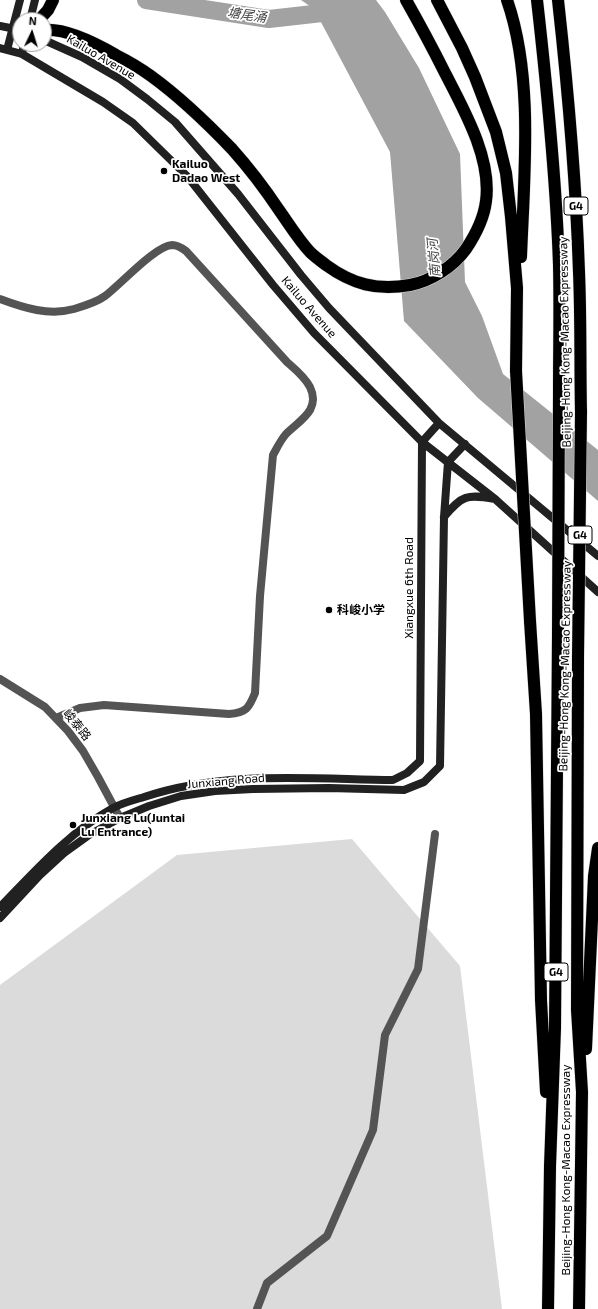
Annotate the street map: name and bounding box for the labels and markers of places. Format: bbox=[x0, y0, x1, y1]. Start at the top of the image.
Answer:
place label: Kailuo Dadao West bbox=[172, 157, 240, 185]
marker: Kailuo Dadao West bbox=[159, 166, 169, 176]
place label: 科峻小学 bbox=[337, 603, 385, 617]
marker: 科峻小学 bbox=[324, 605, 334, 615]
place label: Junxiang Lu(Juntai Lu Entrance) bbox=[81, 811, 185, 839]
marker: Junxiang Lu(Juntai Lu Entrance) bbox=[68, 820, 78, 830]

